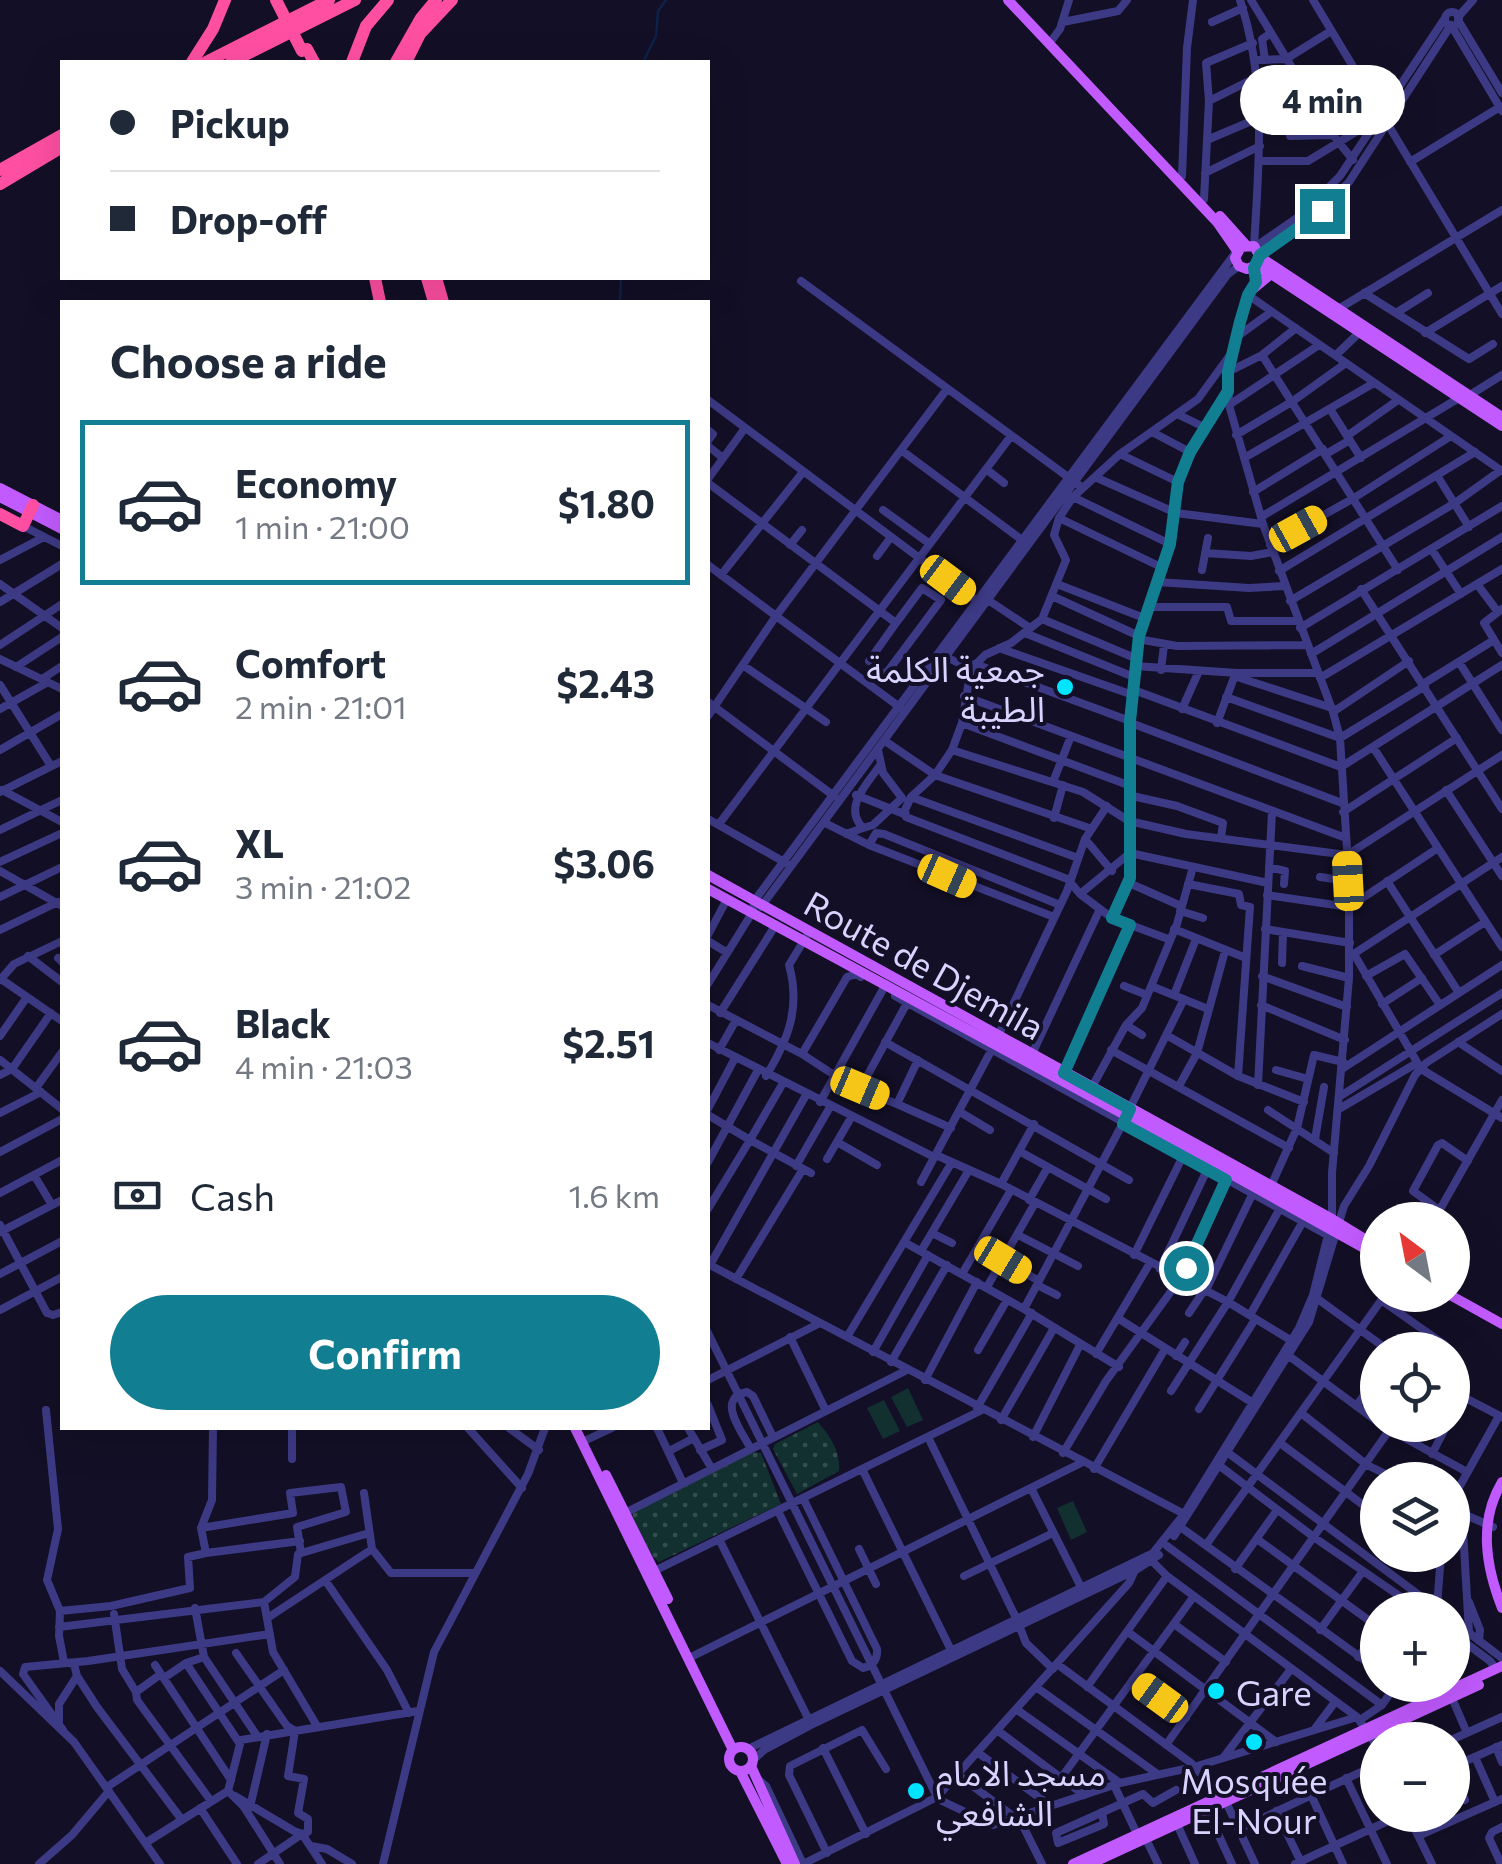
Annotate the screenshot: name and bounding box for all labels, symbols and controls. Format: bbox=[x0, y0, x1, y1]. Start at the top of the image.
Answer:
callout: 4 min bbox=[1240, 66, 1404, 136]
text: 4 min bbox=[1282, 80, 1363, 120]
text: Pickup bbox=[170, 99, 290, 146]
route end bbox=[1300, 189, 1345, 234]
text: Drop-off bbox=[170, 195, 327, 242]
text: Choose a ride bbox=[110, 332, 387, 387]
icon: car bbox=[115, 458, 205, 548]
text: Economy bbox=[235, 459, 397, 506]
text: $1.80 bbox=[558, 479, 655, 526]
car bbox=[1264, 501, 1332, 557]
text: 1 min · 21:00 bbox=[235, 506, 410, 546]
car bbox=[915, 550, 981, 610]
icon: car bbox=[115, 638, 205, 728]
text: Comfort bbox=[235, 639, 386, 686]
place label: جمعية الكلمة الطيبة bbox=[866, 646, 1045, 729]
text: $2.43 bbox=[556, 659, 655, 706]
marker: جمعية الكلمة الطيبة bbox=[1054, 676, 1076, 698]
text: 2 min · 21:01 bbox=[235, 686, 407, 726]
icon: car bbox=[115, 818, 205, 908]
text: XL bbox=[235, 819, 284, 866]
text: $3.06 bbox=[553, 839, 655, 886]
car bbox=[913, 850, 981, 902]
car bbox=[1331, 850, 1365, 912]
text: 3 min · 21:02 bbox=[235, 866, 411, 906]
street label: Route de Djemila bbox=[798, 880, 1052, 1048]
icon: car bbox=[115, 998, 205, 1088]
text: Black bbox=[235, 999, 331, 1046]
text: $2.51 bbox=[562, 1019, 655, 1066]
text: 4 min · 21:03 bbox=[235, 1046, 413, 1086]
car bbox=[827, 1062, 893, 1114]
icon: cash bbox=[110, 1168, 165, 1223]
text: Cash bbox=[190, 1172, 275, 1219]
text: 1.6 km bbox=[569, 1175, 660, 1215]
north arrow bbox=[1360, 1202, 1470, 1312]
map controls bbox=[1360, 1202, 1470, 1832]
car bbox=[970, 1232, 1036, 1288]
route start bbox=[1164, 1246, 1209, 1291]
button: Confirm bbox=[110, 1295, 660, 1410]
button: locate bbox=[1360, 1332, 1470, 1442]
button: layers bbox=[1360, 1462, 1470, 1572]
button: + bbox=[1360, 1592, 1470, 1702]
car bbox=[1127, 1668, 1193, 1728]
place label: Gare bbox=[1236, 1670, 1312, 1713]
marker: Gare bbox=[1205, 1680, 1227, 1702]
button: − bbox=[1360, 1722, 1470, 1832]
marker: Mosquée El-Nour bbox=[1243, 1731, 1265, 1753]
place label: مسجد الامام الشافعي bbox=[936, 1750, 1106, 1841]
place label: Mosquée El-Nour bbox=[1181, 1758, 1327, 1841]
marker: مسجد الامام الشافعي bbox=[905, 1780, 927, 1802]

